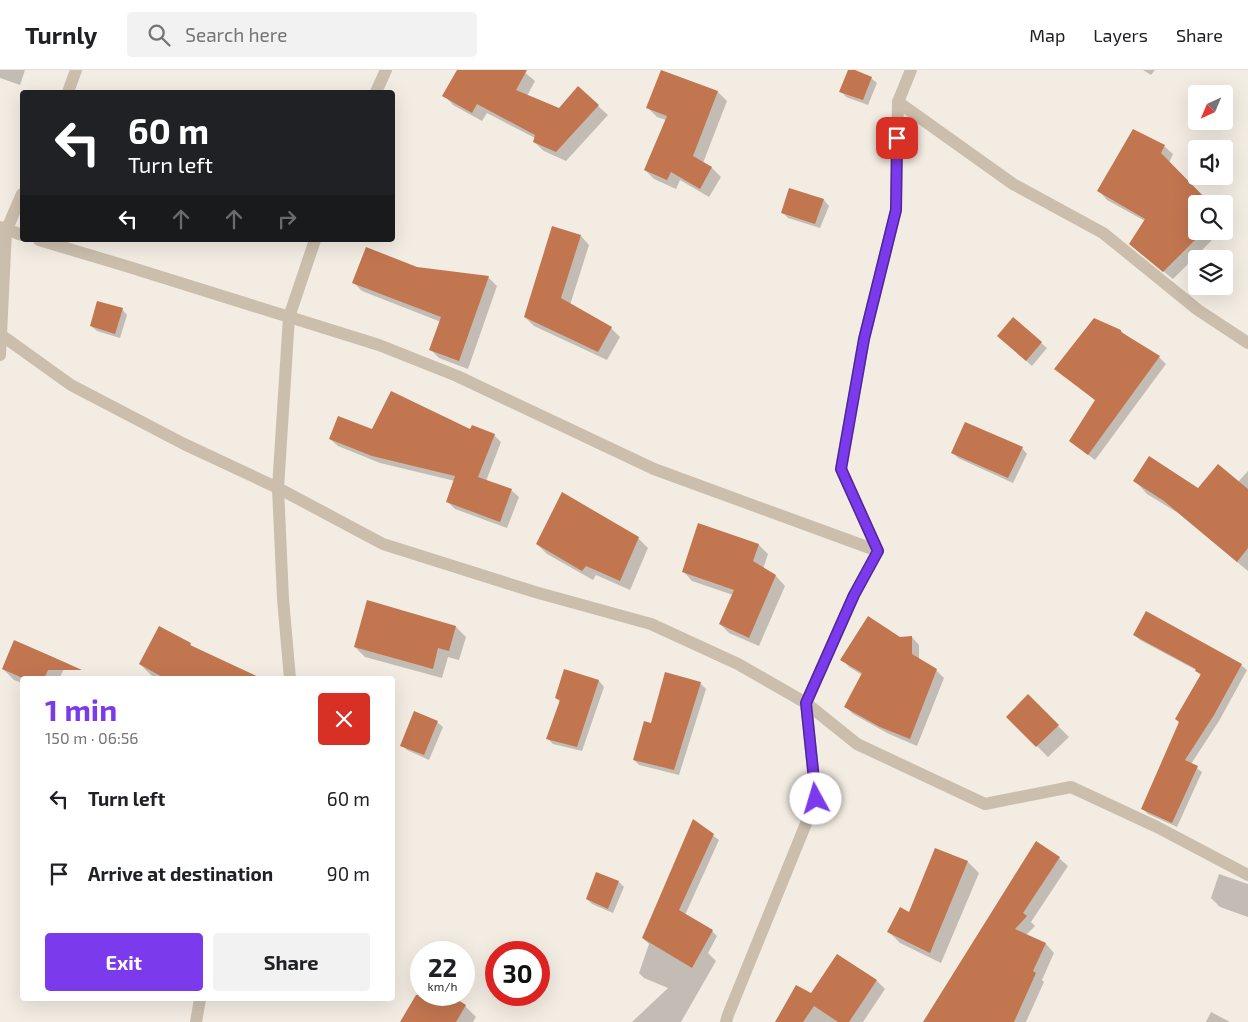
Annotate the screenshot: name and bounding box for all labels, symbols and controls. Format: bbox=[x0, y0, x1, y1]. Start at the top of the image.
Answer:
search box bbox=[127, 12, 477, 57]
text: Turnly bbox=[25, 20, 97, 49]
icon: search bbox=[145, 21, 173, 49]
text: Search here bbox=[185, 23, 287, 46]
text: Map bbox=[1029, 24, 1065, 46]
text: Layers bbox=[1093, 24, 1148, 46]
text: Share bbox=[1176, 24, 1223, 46]
north arrow bbox=[1188, 85, 1232, 130]
map controls bbox=[1188, 85, 1233, 295]
text: 60 m bbox=[128, 109, 209, 151]
icon: left bbox=[45, 110, 110, 175]
pin bbox=[876, 117, 918, 159]
icon: arrive bbox=[883, 124, 911, 152]
button: sound bbox=[1188, 140, 1233, 185]
text: Turn left bbox=[128, 151, 213, 177]
button: search bbox=[1188, 195, 1233, 240]
icon: left bbox=[114, 205, 142, 233]
icon: ahead bbox=[167, 205, 195, 233]
icon: ahead bbox=[220, 205, 248, 233]
icon: right bbox=[273, 205, 301, 233]
button: layers bbox=[1188, 250, 1233, 295]
text: 1 min bbox=[45, 691, 117, 727]
button: close bbox=[318, 693, 370, 745]
text: 150 m · 06:56 bbox=[45, 728, 138, 747]
position arrow bbox=[789, 772, 841, 824]
icon: left bbox=[45, 785, 73, 813]
text: Turn left bbox=[88, 787, 165, 810]
text: 60 m bbox=[327, 787, 370, 810]
icon: arrive bbox=[45, 860, 73, 888]
text: Arrive at destination bbox=[88, 862, 273, 885]
text: 90 m bbox=[327, 862, 370, 885]
button: Exit bbox=[45, 933, 203, 991]
button: Share bbox=[213, 933, 370, 991]
speed limit sign: 30 bbox=[485, 941, 550, 1006]
text: 22 bbox=[428, 952, 457, 982]
text: km/h bbox=[428, 979, 457, 993]

